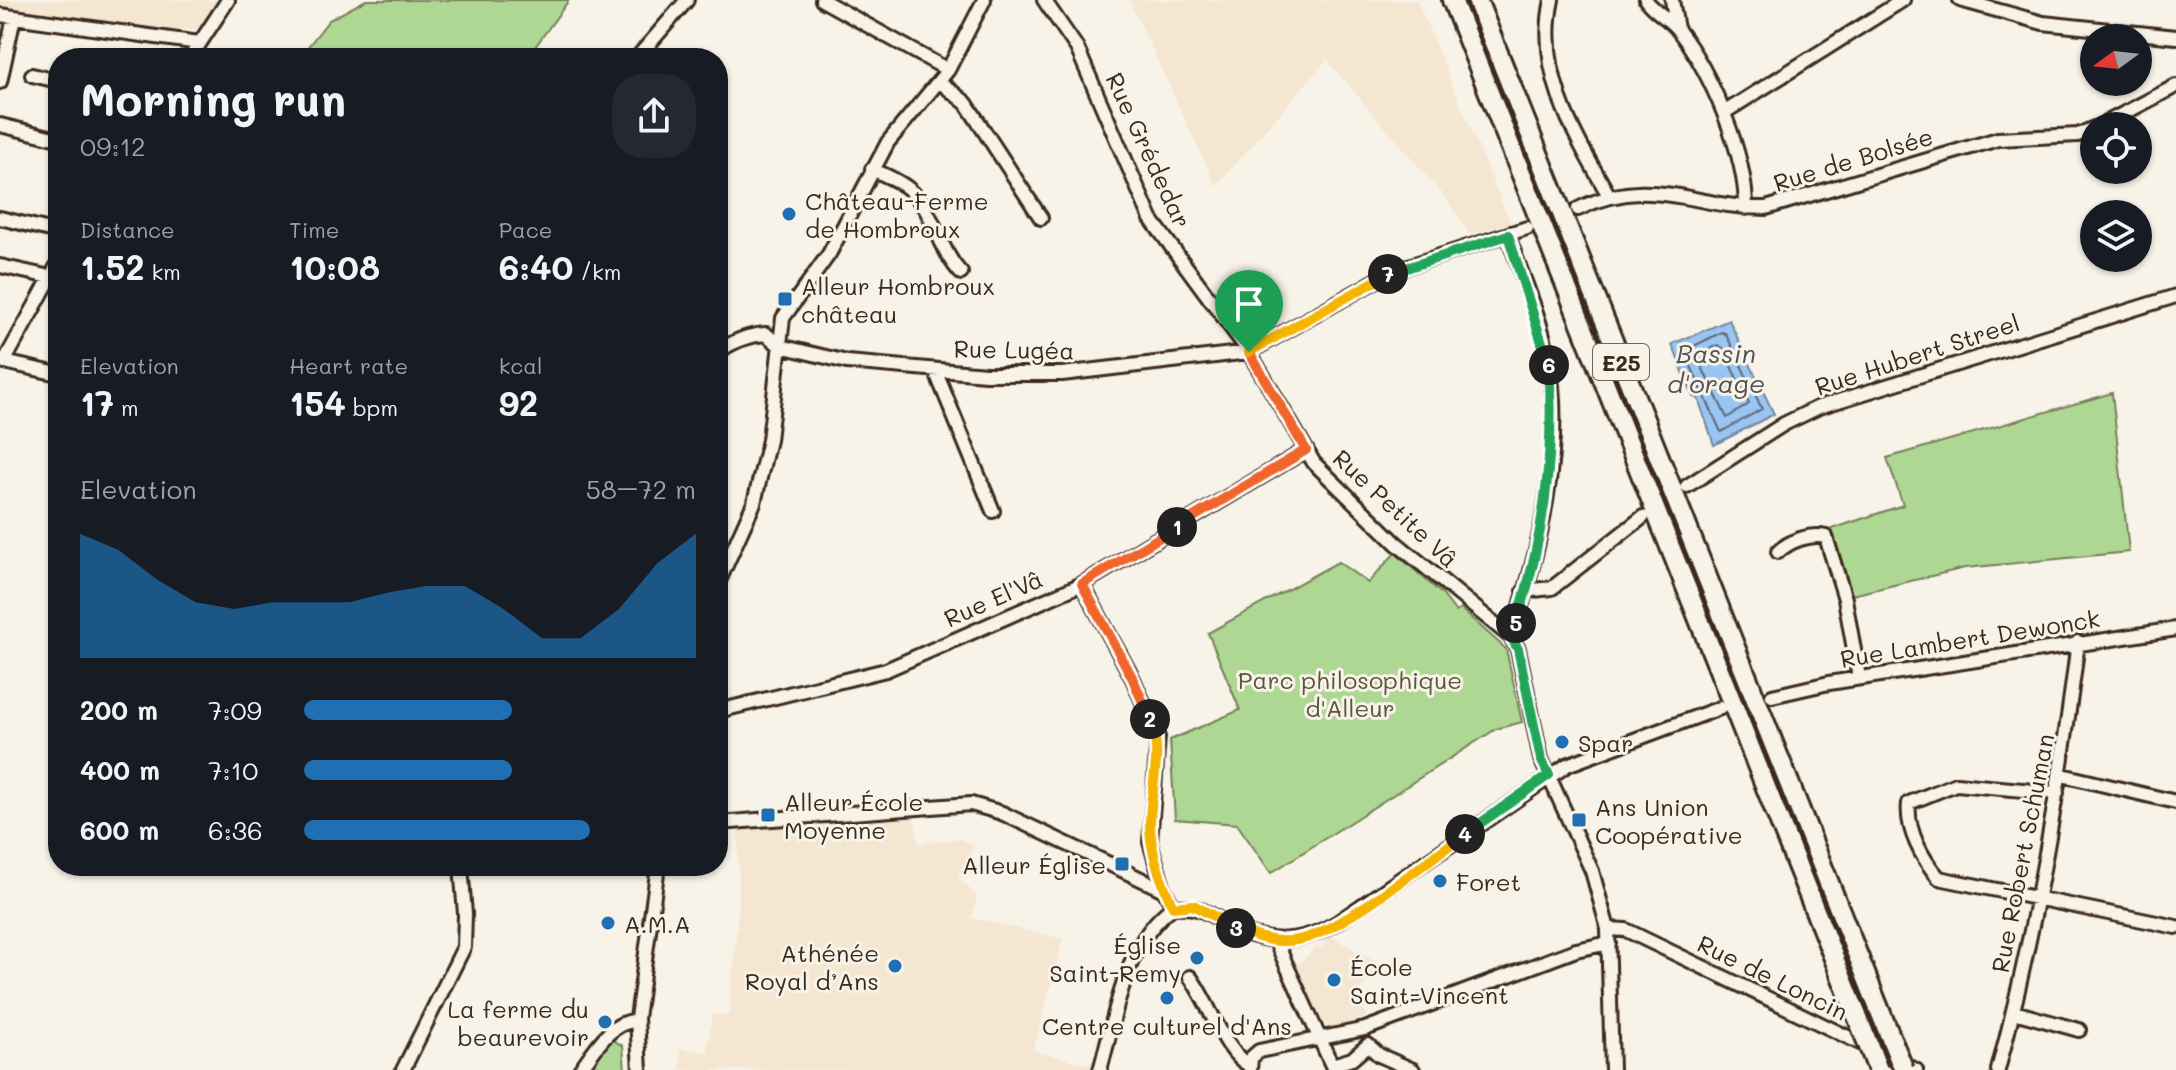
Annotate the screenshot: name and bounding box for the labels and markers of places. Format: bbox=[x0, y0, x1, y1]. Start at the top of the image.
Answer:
place label: Château-Ferme de Hombroux bbox=[805, 185, 989, 244]
marker: Château-Ferme de Hombroux bbox=[780, 205, 798, 223]
pin: 7 bbox=[1368, 254, 1408, 294]
place label: Alleur Hombroux château bbox=[801, 270, 995, 329]
pin bbox=[1215, 270, 1283, 352]
marker: Alleur Hombroux château bbox=[776, 290, 794, 308]
pin: 6 bbox=[1529, 345, 1569, 385]
pin: 1 bbox=[1157, 507, 1197, 547]
pin: 5 bbox=[1496, 603, 1536, 643]
pin: 2 bbox=[1130, 699, 1170, 739]
place label: Spar bbox=[1578, 727, 1633, 758]
marker: Spar bbox=[1553, 733, 1571, 751]
place label: Alleur École Moyenne bbox=[784, 786, 923, 845]
place label: Ans Union Coopérative bbox=[1595, 791, 1743, 850]
marker: Alleur École Moyenne bbox=[759, 806, 777, 824]
marker: Ans Union Coopérative bbox=[1570, 811, 1588, 829]
pin: 4 bbox=[1445, 814, 1485, 854]
place label: Alleur Église bbox=[962, 849, 1106, 880]
marker: Alleur Église bbox=[1113, 855, 1131, 873]
place label: Foret bbox=[1456, 866, 1521, 897]
marker: Foret bbox=[1431, 872, 1449, 890]
place label: A.M.A bbox=[624, 908, 691, 939]
pin: 3 bbox=[1216, 908, 1256, 948]
marker: A.M.A bbox=[599, 914, 617, 932]
place label: Église Saint-Remy bbox=[1049, 929, 1181, 988]
place label: Athénée Royal d’Ans bbox=[745, 937, 879, 996]
marker: Église Saint-Remy bbox=[1188, 949, 1206, 967]
place label: École Saint-Vincent bbox=[1350, 951, 1509, 1010]
marker: Athénée Royal d’Ans bbox=[886, 957, 904, 975]
marker: École Saint-Vincent bbox=[1325, 971, 1343, 989]
marker: Centre culturel d'Ans bbox=[1158, 989, 1176, 1007]
place label: La ferme du beaurevoir bbox=[447, 993, 589, 1052]
place label: Centre culturel d'Ans bbox=[1042, 1010, 1292, 1041]
marker: La ferme du beaurevoir bbox=[596, 1013, 614, 1031]

